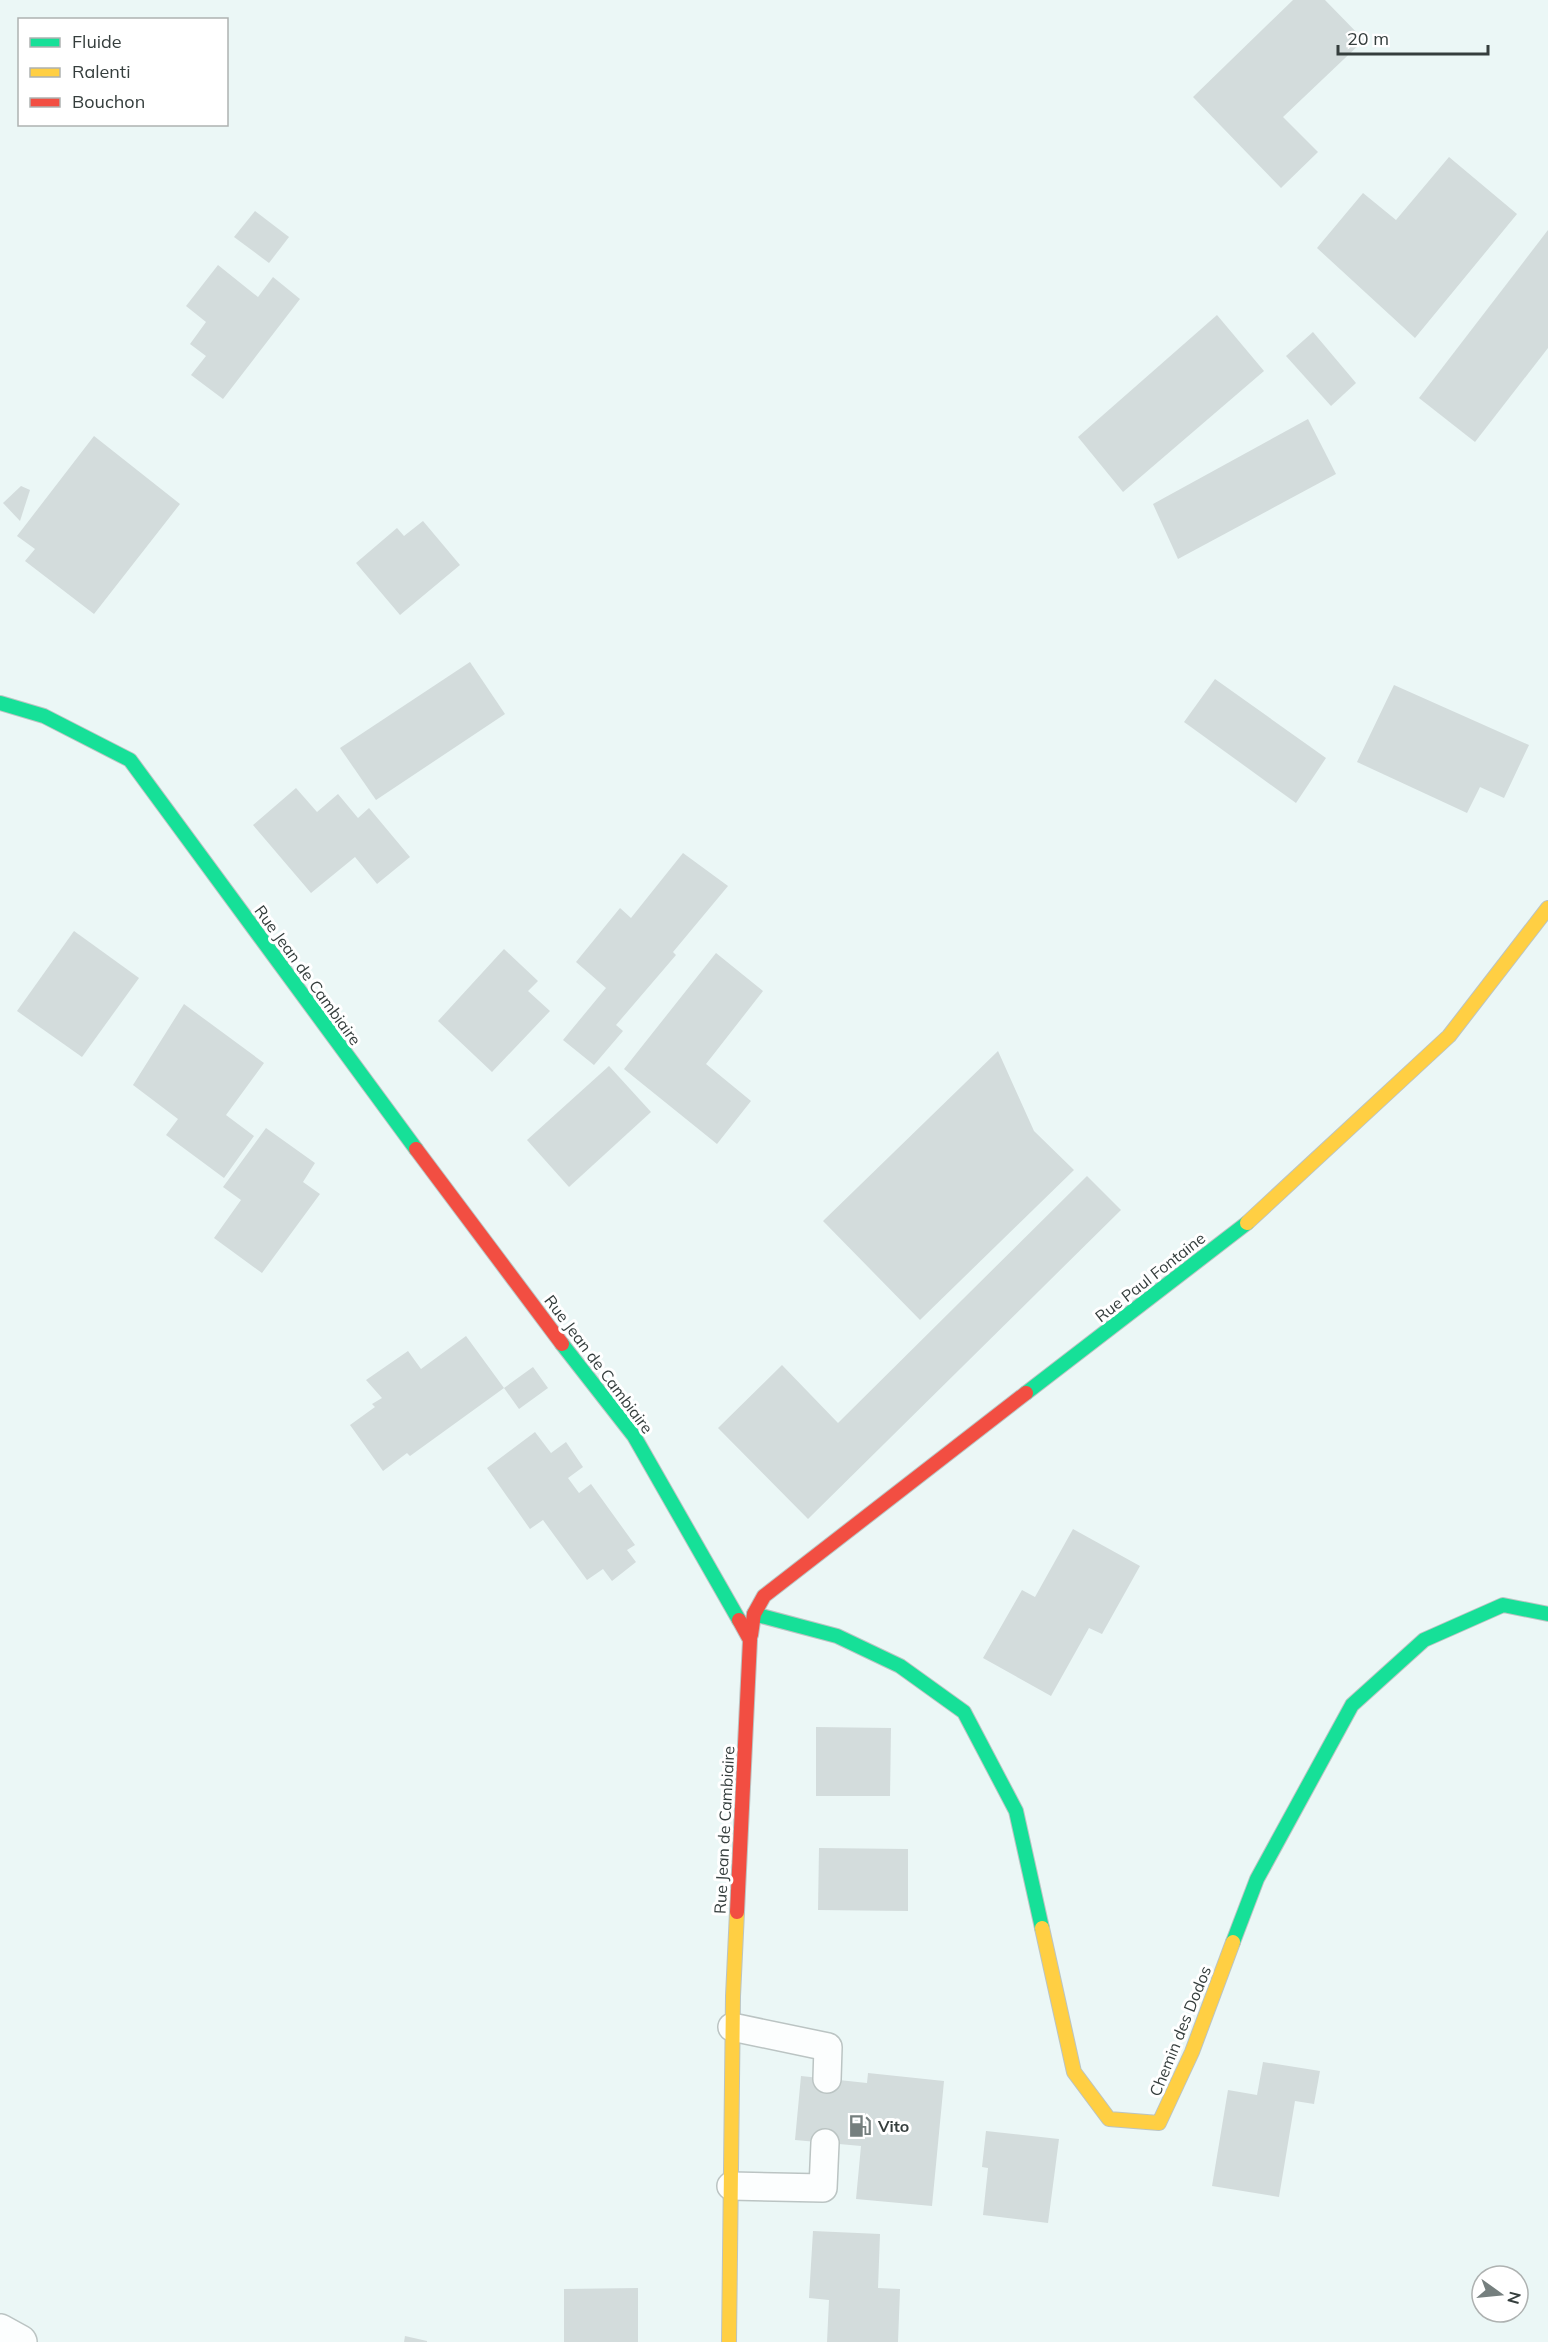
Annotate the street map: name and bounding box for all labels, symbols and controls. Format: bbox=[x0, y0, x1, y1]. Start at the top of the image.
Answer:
legend bbox=[18, 18, 228, 126]
scale bar bbox=[1338, 18, 1488, 56]
text: 20 m bbox=[1347, 27, 1389, 50]
text: Fluide bbox=[72, 30, 122, 53]
text: Ralenti bbox=[72, 60, 130, 83]
text: Bouchon bbox=[72, 90, 145, 113]
street label: Rue Jean de Cambiaire bbox=[250, 901, 366, 1049]
street label: Rue Paul Fontaine bbox=[1091, 1228, 1209, 1326]
street label: Rue Jean de Cambiaire bbox=[540, 1291, 658, 1437]
street label: Rue Jean de Cambiaire bbox=[710, 1745, 738, 1915]
street label: Chemin des Dodos bbox=[1145, 1963, 1215, 2099]
fuel station icon: Vito bbox=[847, 2113, 873, 2139]
place label: Vito bbox=[877, 2116, 909, 2136]
north arrow bbox=[1470, 2264, 1530, 2324]
text: N bbox=[1503, 2289, 1526, 2306]

